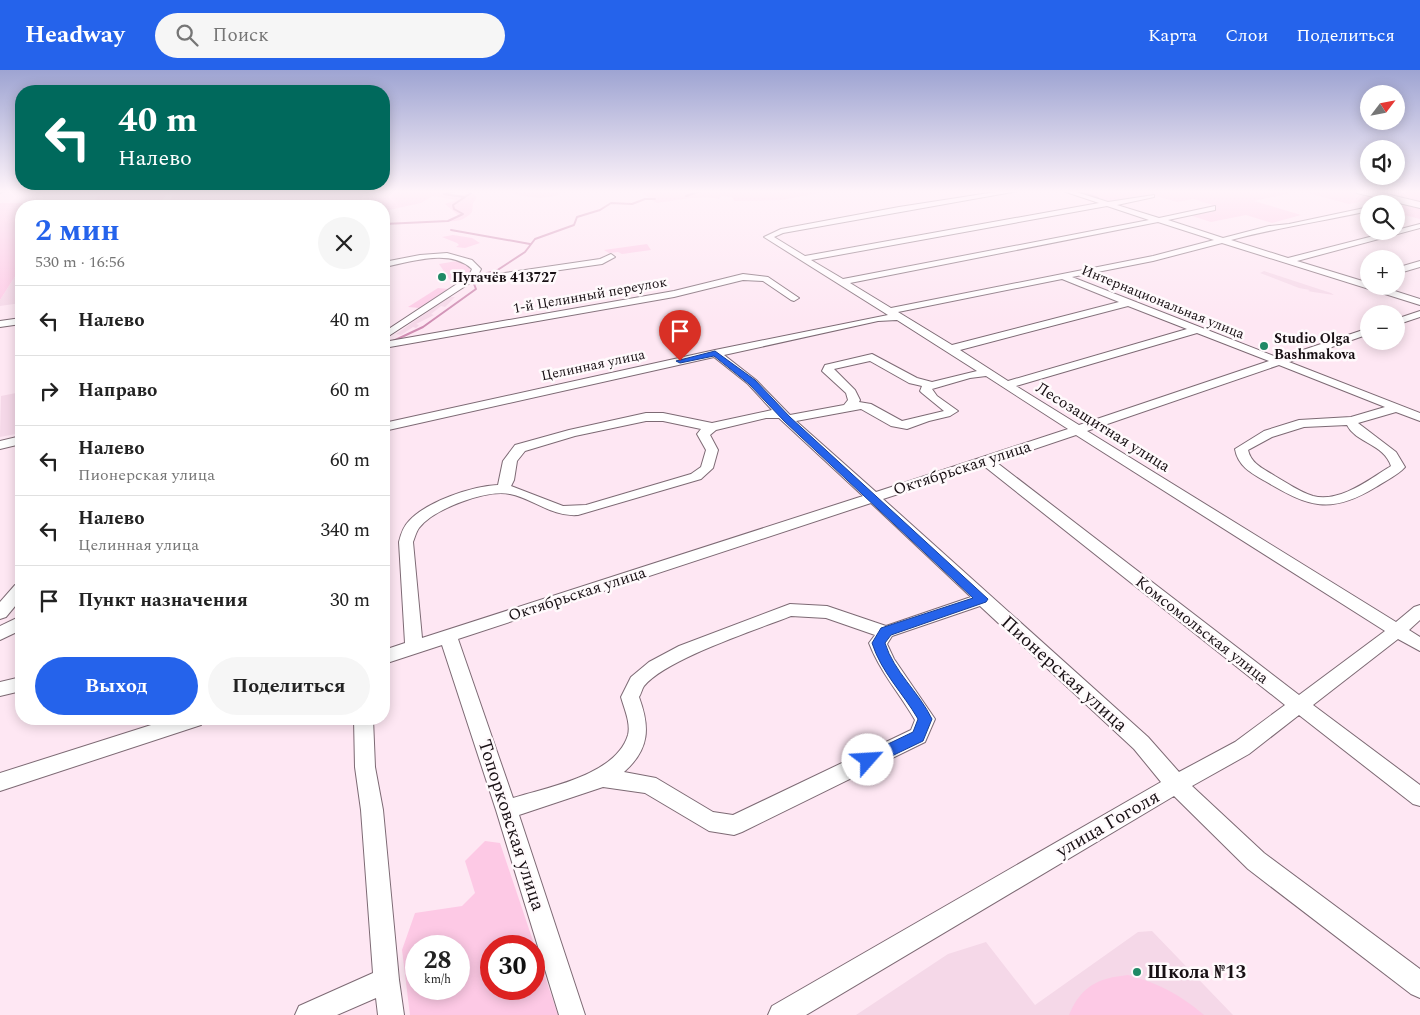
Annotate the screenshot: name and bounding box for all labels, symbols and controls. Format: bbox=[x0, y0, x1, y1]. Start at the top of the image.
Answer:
search box bbox=[155, 13, 505, 58]
text: Headway bbox=[25, 17, 125, 53]
icon: search bbox=[173, 21, 201, 49]
text: Поиск bbox=[213, 21, 269, 50]
text: Карта bbox=[1148, 22, 1197, 49]
text: Слои bbox=[1225, 22, 1268, 49]
text: Поделиться bbox=[1296, 22, 1395, 49]
north arrow bbox=[1360, 85, 1405, 130]
map controls bbox=[1360, 85, 1405, 350]
text: 40 m bbox=[118, 94, 198, 147]
icon: left bbox=[35, 105, 100, 170]
button: sound bbox=[1360, 140, 1405, 185]
text: Налево bbox=[118, 142, 192, 175]
button: search bbox=[1360, 195, 1405, 240]
text: 2 мин bbox=[35, 208, 120, 254]
button: close bbox=[318, 217, 370, 269]
text: 530 m · 16:56 bbox=[35, 250, 125, 274]
button: + bbox=[1360, 250, 1405, 295]
street label: Интернациональная улица bbox=[1078, 260, 1248, 344]
place label: Пугачёв 413727 bbox=[452, 267, 557, 288]
marker: Пугачёв 413727 bbox=[436, 271, 448, 283]
street label: 1-й Целинный переулок bbox=[511, 271, 669, 319]
button: − bbox=[1360, 305, 1405, 350]
text: Налево bbox=[78, 306, 145, 335]
text: 40 m bbox=[330, 306, 370, 335]
icon: left bbox=[35, 307, 63, 335]
pin bbox=[659, 310, 701, 361]
icon: arrive bbox=[666, 317, 694, 345]
place label: Studio Olga Bashmakova bbox=[1274, 328, 1356, 365]
marker: Studio Olga Bashmakova bbox=[1258, 340, 1270, 352]
street label: Целинная улица bbox=[539, 344, 647, 386]
text: Направо bbox=[78, 376, 157, 405]
text: 60 m bbox=[330, 376, 370, 405]
street label: Лесозащитная улица bbox=[1031, 376, 1175, 478]
icon: right bbox=[35, 377, 63, 405]
text: Налево bbox=[78, 434, 145, 463]
street label: Октябрьская улица bbox=[890, 434, 1034, 502]
text: 60 m bbox=[330, 446, 370, 475]
icon: left bbox=[35, 447, 63, 475]
text: Пионерская улица bbox=[78, 463, 215, 487]
text: Налево bbox=[78, 504, 145, 533]
text: 340 m bbox=[320, 516, 370, 545]
icon: left bbox=[35, 517, 63, 545]
text: Целинная улица bbox=[78, 533, 199, 557]
street label: Октябрьская улица bbox=[505, 560, 649, 628]
street label: Комсомольская улица bbox=[1130, 570, 1274, 690]
text: Пункт назначения bbox=[78, 586, 248, 615]
text: 30 m bbox=[330, 586, 370, 615]
icon: arrive bbox=[35, 587, 63, 615]
street label: Пионерская улица bbox=[994, 609, 1135, 740]
button: Выход bbox=[35, 657, 198, 715]
button: Поделиться bbox=[208, 657, 370, 715]
position arrow bbox=[841, 733, 893, 785]
street label: Топорковская улица bbox=[470, 735, 553, 915]
street label: улица Гоголя bbox=[1050, 783, 1165, 866]
speed limit sign: 30 bbox=[480, 935, 545, 1000]
text: 28 bbox=[423, 942, 452, 980]
place label: Школа №13 bbox=[1147, 958, 1247, 987]
marker: Школа №13 bbox=[1131, 966, 1143, 978]
text: km/h bbox=[424, 970, 451, 989]

